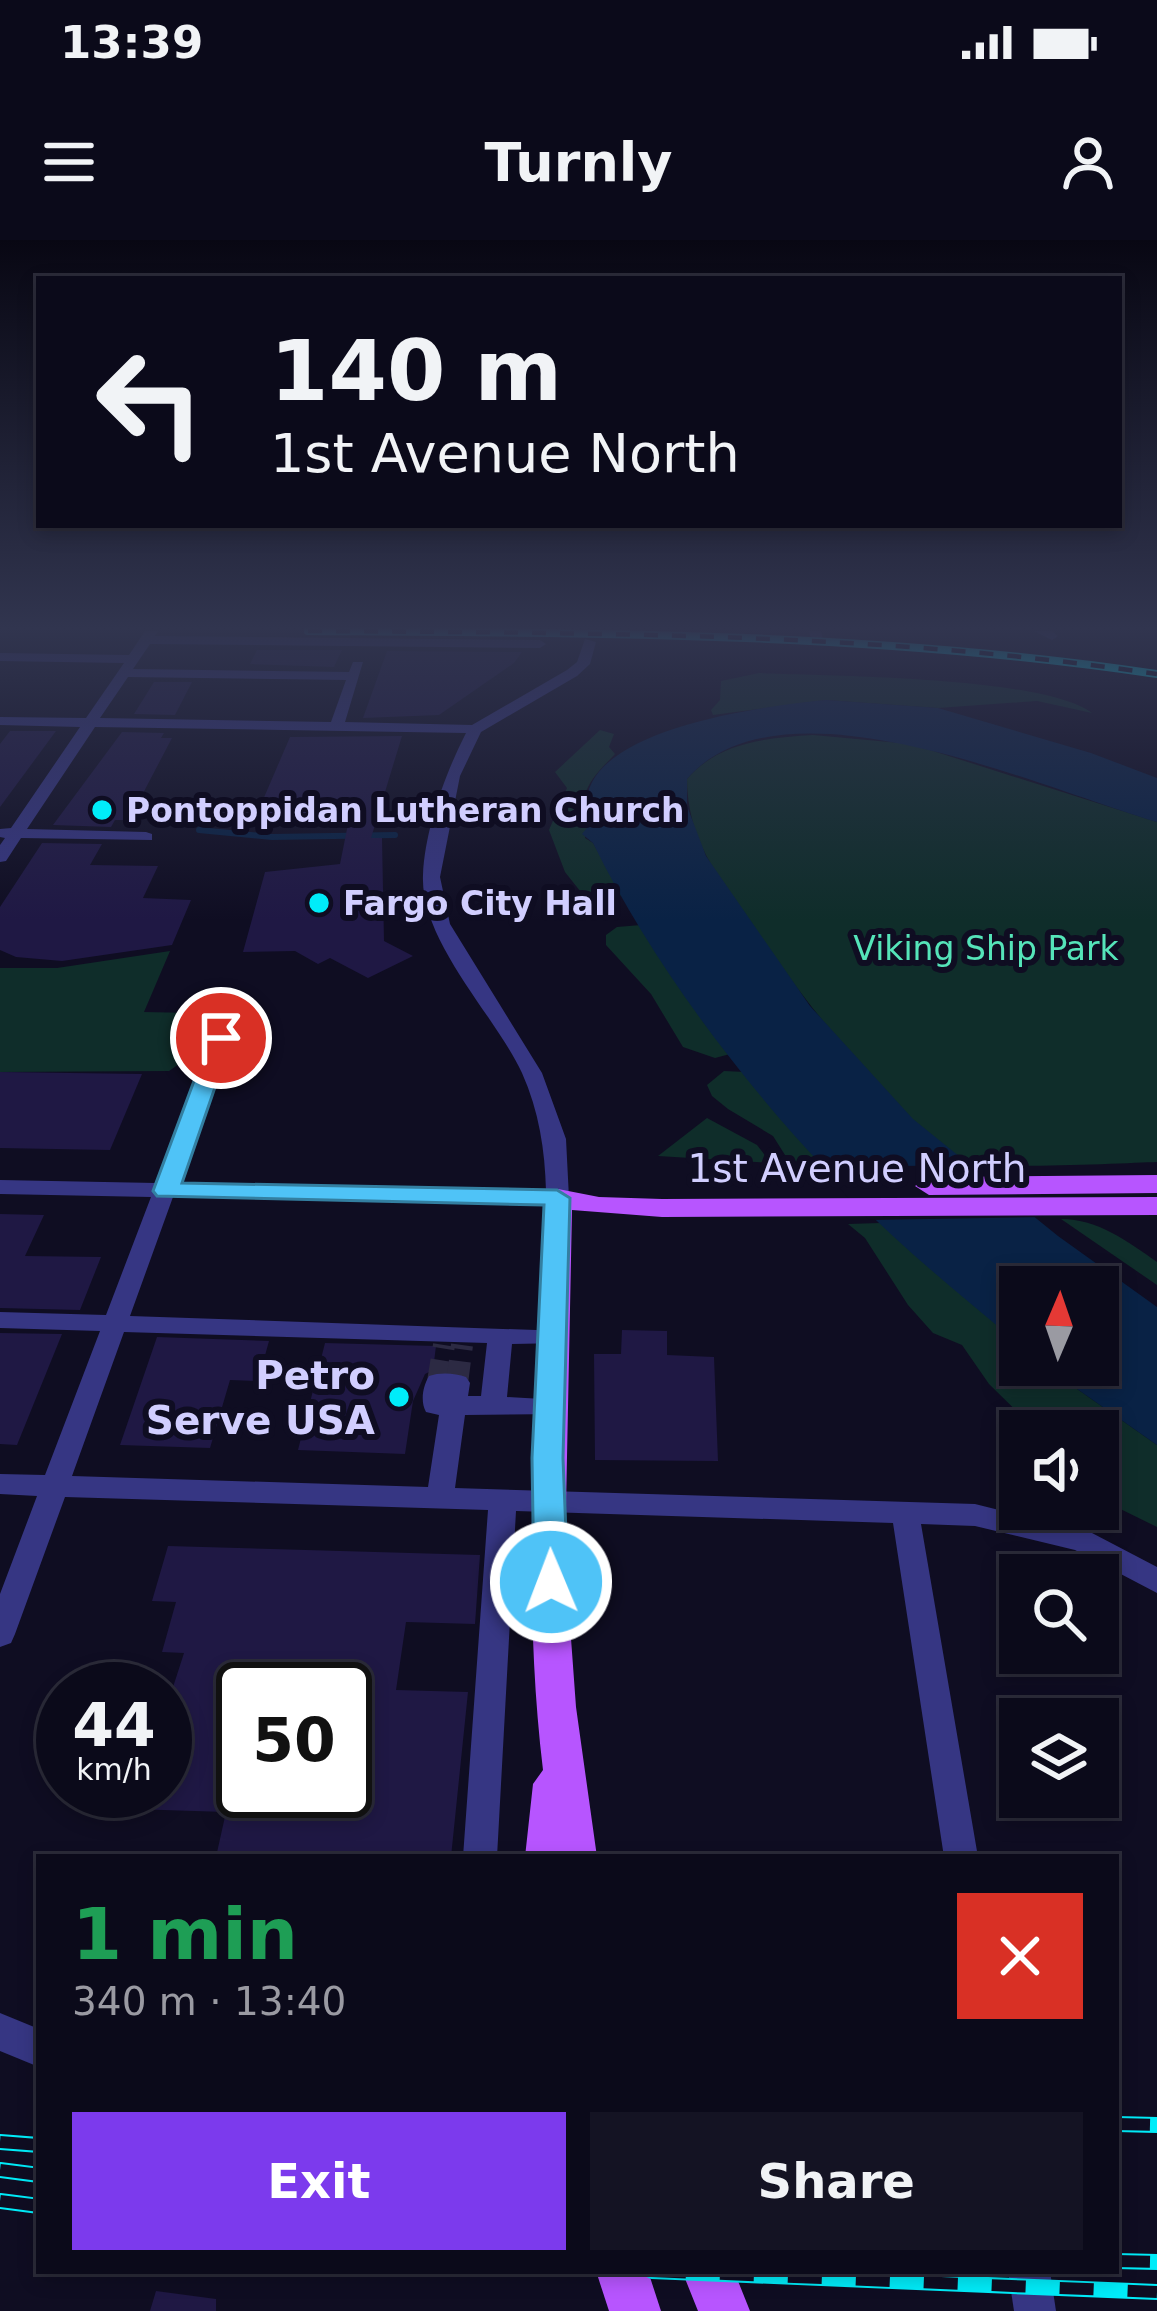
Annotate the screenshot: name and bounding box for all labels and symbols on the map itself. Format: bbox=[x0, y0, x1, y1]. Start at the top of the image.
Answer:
place label: Pontoppidan Lutheran Church bbox=[126, 791, 684, 830]
marker: Pontoppidan Lutheran Church bbox=[89, 797, 115, 823]
place label: Fargo City Hall bbox=[343, 884, 617, 923]
marker: Fargo City Hall bbox=[306, 890, 332, 916]
park label: Viking Ship Park bbox=[853, 929, 1120, 968]
pin bbox=[170, 987, 272, 1089]
street label: 1st Avenue North bbox=[687, 1146, 1027, 1191]
north arrow bbox=[999, 1266, 1119, 1386]
place label: Petro Serve USA bbox=[146, 1353, 375, 1443]
marker: Petro Serve USA bbox=[386, 1384, 412, 1410]
position arrow bbox=[488, 1519, 614, 1645]
speed limit sign: 50 bbox=[216, 1662, 372, 1818]

